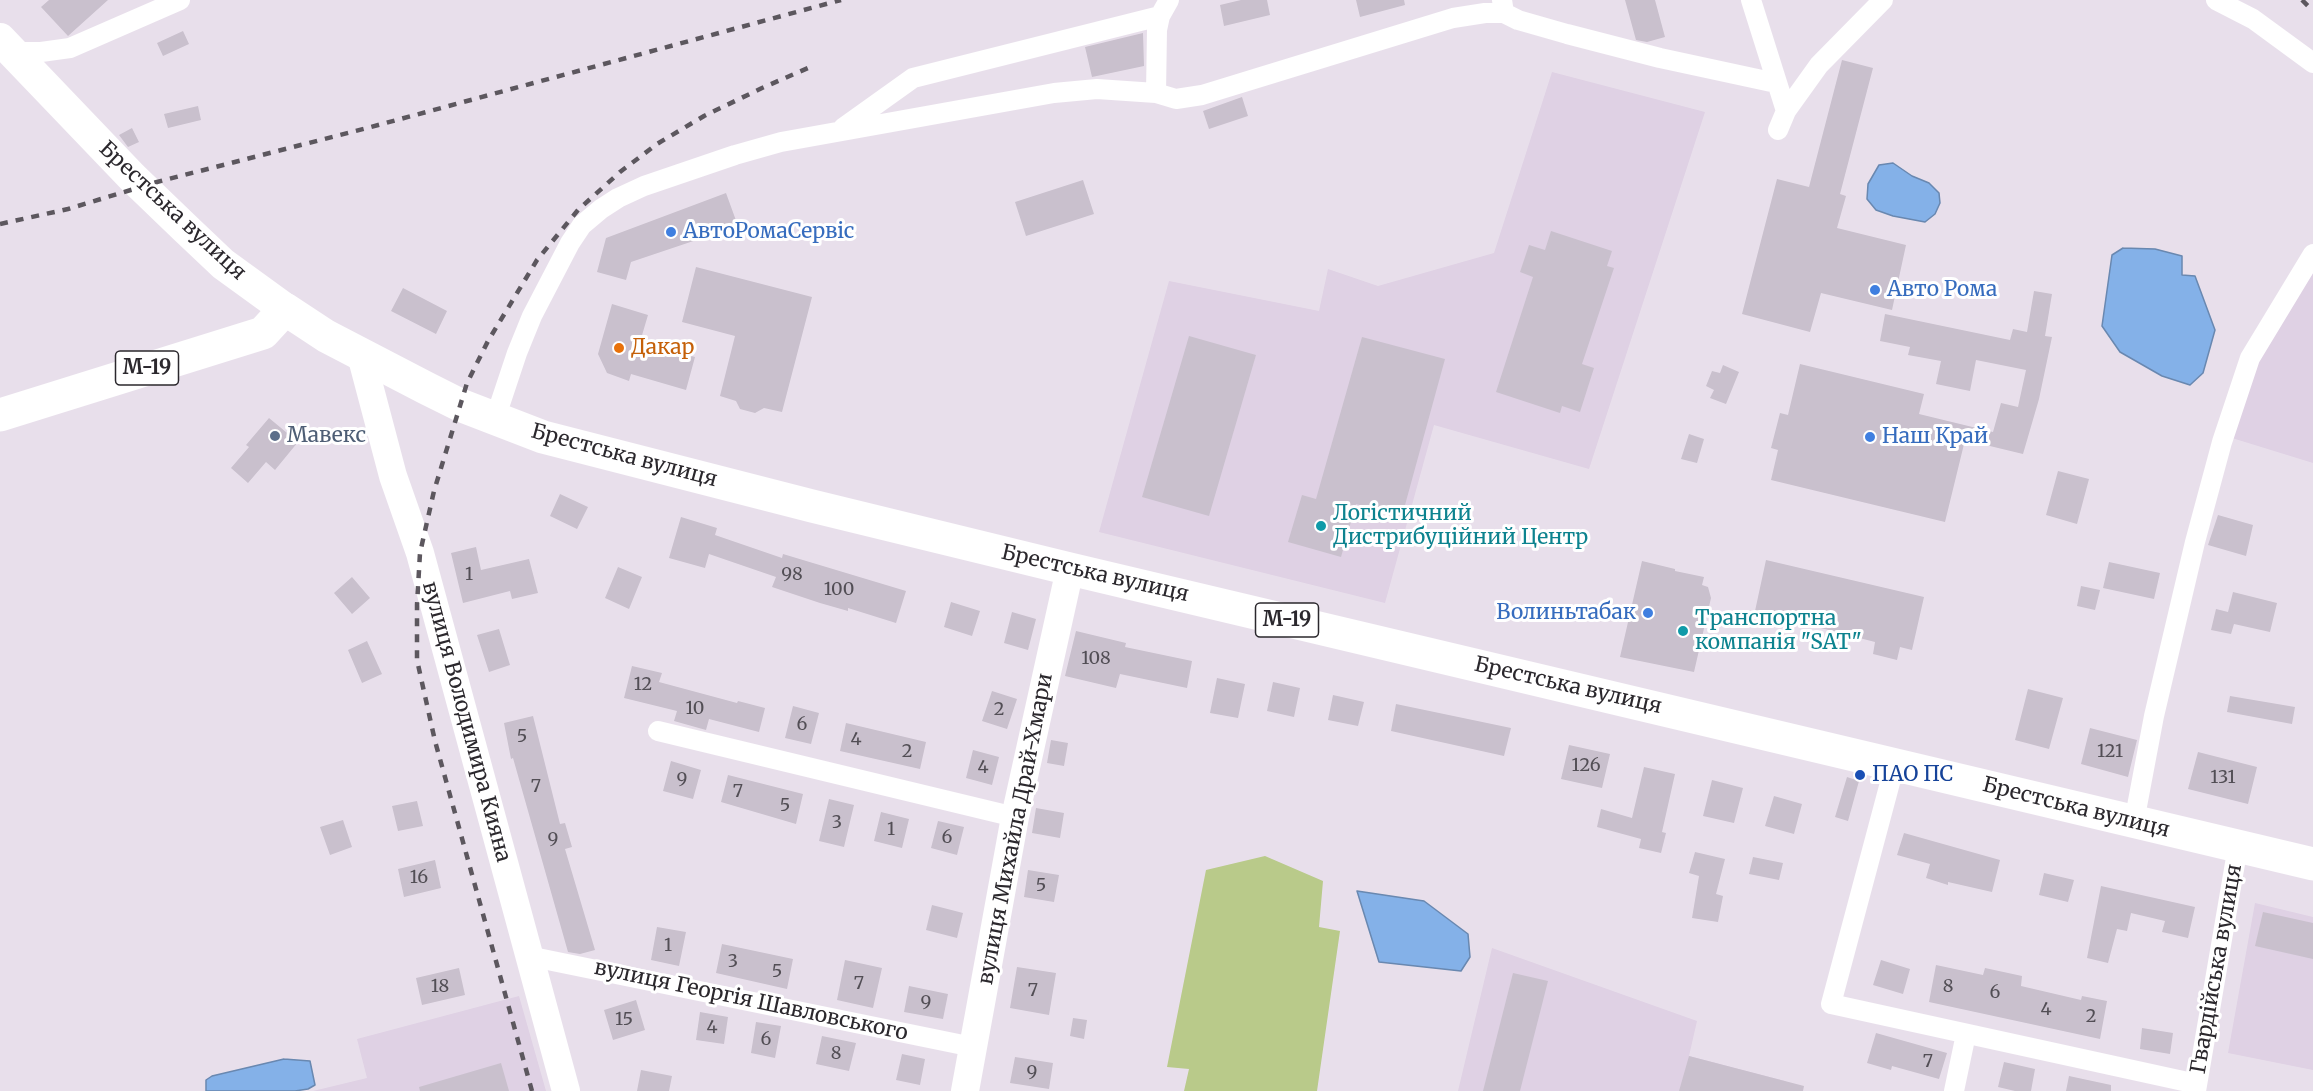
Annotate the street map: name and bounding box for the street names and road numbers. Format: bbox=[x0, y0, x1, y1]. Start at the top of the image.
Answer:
street label: Брестська вулиця bbox=[93, 136, 251, 286]
road number: М-19 bbox=[116, 351, 178, 385]
street label: Брестська вулиця bbox=[528, 419, 720, 493]
street label: Брестська вулиця bbox=[999, 540, 1191, 608]
street label: вулиця Володимира Кияна bbox=[416, 579, 516, 865]
road number: М-19 bbox=[1256, 603, 1318, 637]
street label: Брестська вулиця bbox=[1472, 652, 1664, 720]
street label: вулиця Михайла Драй-Хмари bbox=[973, 671, 1059, 987]
street label: Брестська вулиця bbox=[1980, 773, 2172, 843]
street label: Гвардійська вулиця bbox=[2186, 862, 2248, 1076]
street label: вулиця Георгія Шавловського bbox=[592, 955, 910, 1047]

